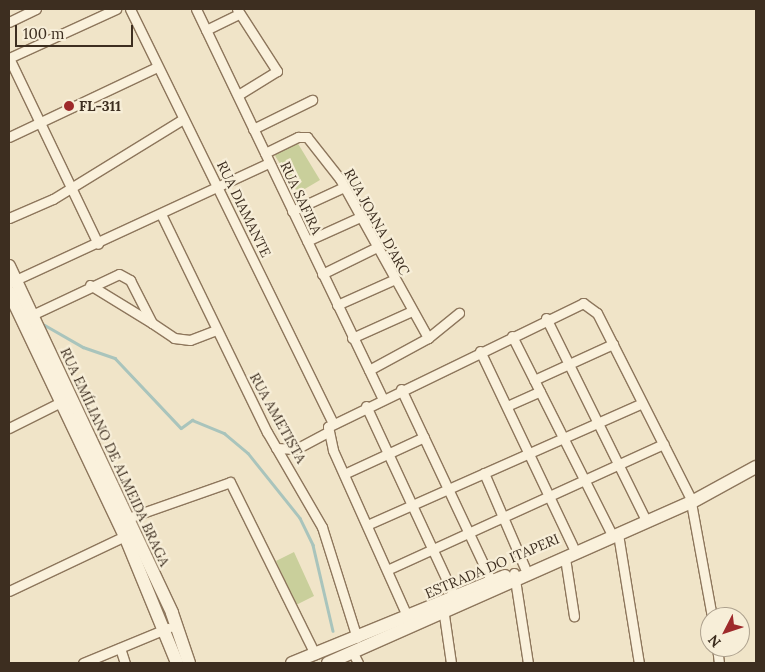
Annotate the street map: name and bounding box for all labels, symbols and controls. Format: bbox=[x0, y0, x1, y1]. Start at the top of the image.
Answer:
scale bar bbox=[18, 15, 135, 47]
text: 100 m bbox=[23, 24, 64, 43]
place label: FL-311 bbox=[79, 98, 121, 114]
marker: FL-311 bbox=[63, 100, 75, 112]
street label: RUA DIAMANTE bbox=[213, 158, 275, 260]
street label: RUA SAFIRA bbox=[277, 159, 325, 237]
street label: RUA JOANA D'ARC bbox=[341, 166, 413, 278]
street label: RUA EMÍLIANO DE ALMEIDA BRAGA bbox=[57, 345, 173, 569]
street label: RUA AMETISTA bbox=[246, 370, 310, 466]
street label: ESTRADA DO ITAPERI bbox=[422, 530, 562, 602]
north arrow bbox=[700, 607, 750, 657]
text: N bbox=[704, 631, 725, 651]

